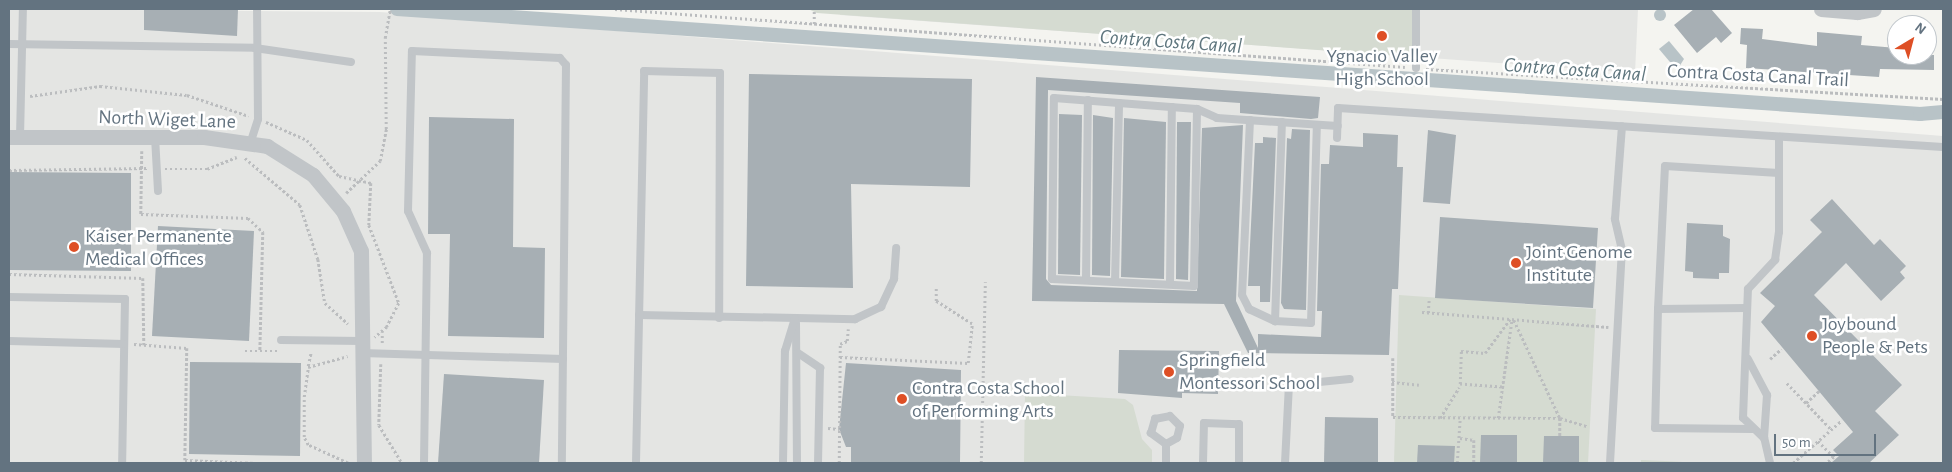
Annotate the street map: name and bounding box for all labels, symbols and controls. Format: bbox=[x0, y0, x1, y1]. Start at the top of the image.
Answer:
north arrow bbox=[1887, 15, 1937, 65]
text: N bbox=[1912, 20, 1929, 37]
water label: Contra Costa Canal bbox=[1099, 24, 1243, 60]
marker: Ygnacio Valley High School bbox=[1376, 30, 1388, 42]
place label: Ygnacio Valley High School bbox=[1326, 44, 1438, 91]
water label: Contra Costa Canal bbox=[1503, 52, 1647, 88]
street label: Contra Costa Canal Trail bbox=[1666, 59, 1850, 93]
street label: North Wiget Lane bbox=[98, 106, 236, 134]
place label: Kaiser Permanente Medical Offices bbox=[85, 224, 232, 271]
marker: Kaiser Permanente Medical Offices bbox=[67, 240, 81, 254]
place label: Joint Genome Institute bbox=[1526, 240, 1632, 287]
marker: Joint Genome Institute bbox=[1510, 257, 1522, 269]
place label: Joybound People & Pets bbox=[1822, 312, 1928, 359]
marker: Joybound People & Pets bbox=[1806, 330, 1818, 342]
place label: Springfield Montessori School bbox=[1179, 349, 1320, 396]
marker: Springfield Montessori School bbox=[1163, 366, 1175, 378]
place label: Contra Costa School of Performing Arts bbox=[912, 376, 1065, 423]
marker: Contra Costa School of Performing Arts bbox=[896, 393, 908, 405]
scale bar bbox=[1777, 424, 1880, 456]
text: 50 m bbox=[1782, 435, 1811, 450]

